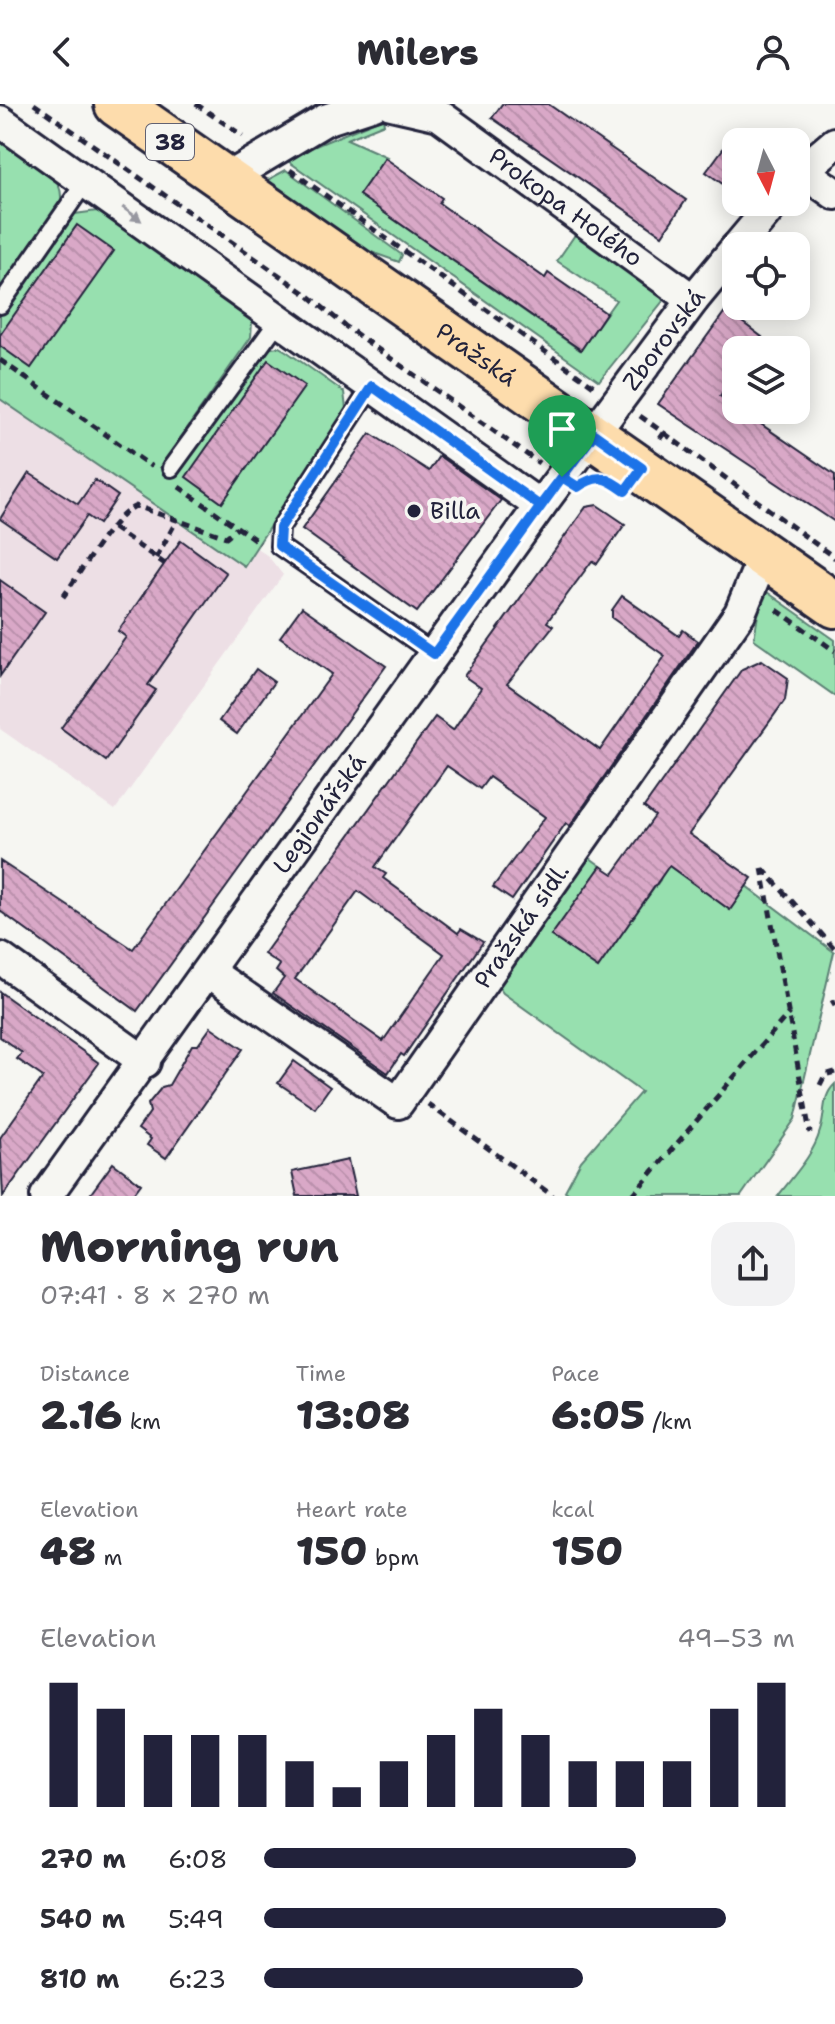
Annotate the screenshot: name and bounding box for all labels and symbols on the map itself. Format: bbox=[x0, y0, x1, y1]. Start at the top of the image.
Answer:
road number: 38 bbox=[146, 124, 194, 160]
north arrow bbox=[722, 128, 810, 216]
street label: Prokopa Holého bbox=[482, 140, 649, 274]
one-way arrow bbox=[122, 206, 143, 221]
street label: Zborovská bbox=[615, 282, 712, 397]
street label: Pražská bbox=[429, 315, 523, 394]
pin bbox=[528, 395, 596, 477]
place label: Billa bbox=[430, 495, 480, 527]
marker: Billa bbox=[405, 502, 423, 520]
street label: Legionářská bbox=[266, 747, 374, 880]
street label: Pražská sídl. bbox=[467, 857, 577, 995]

